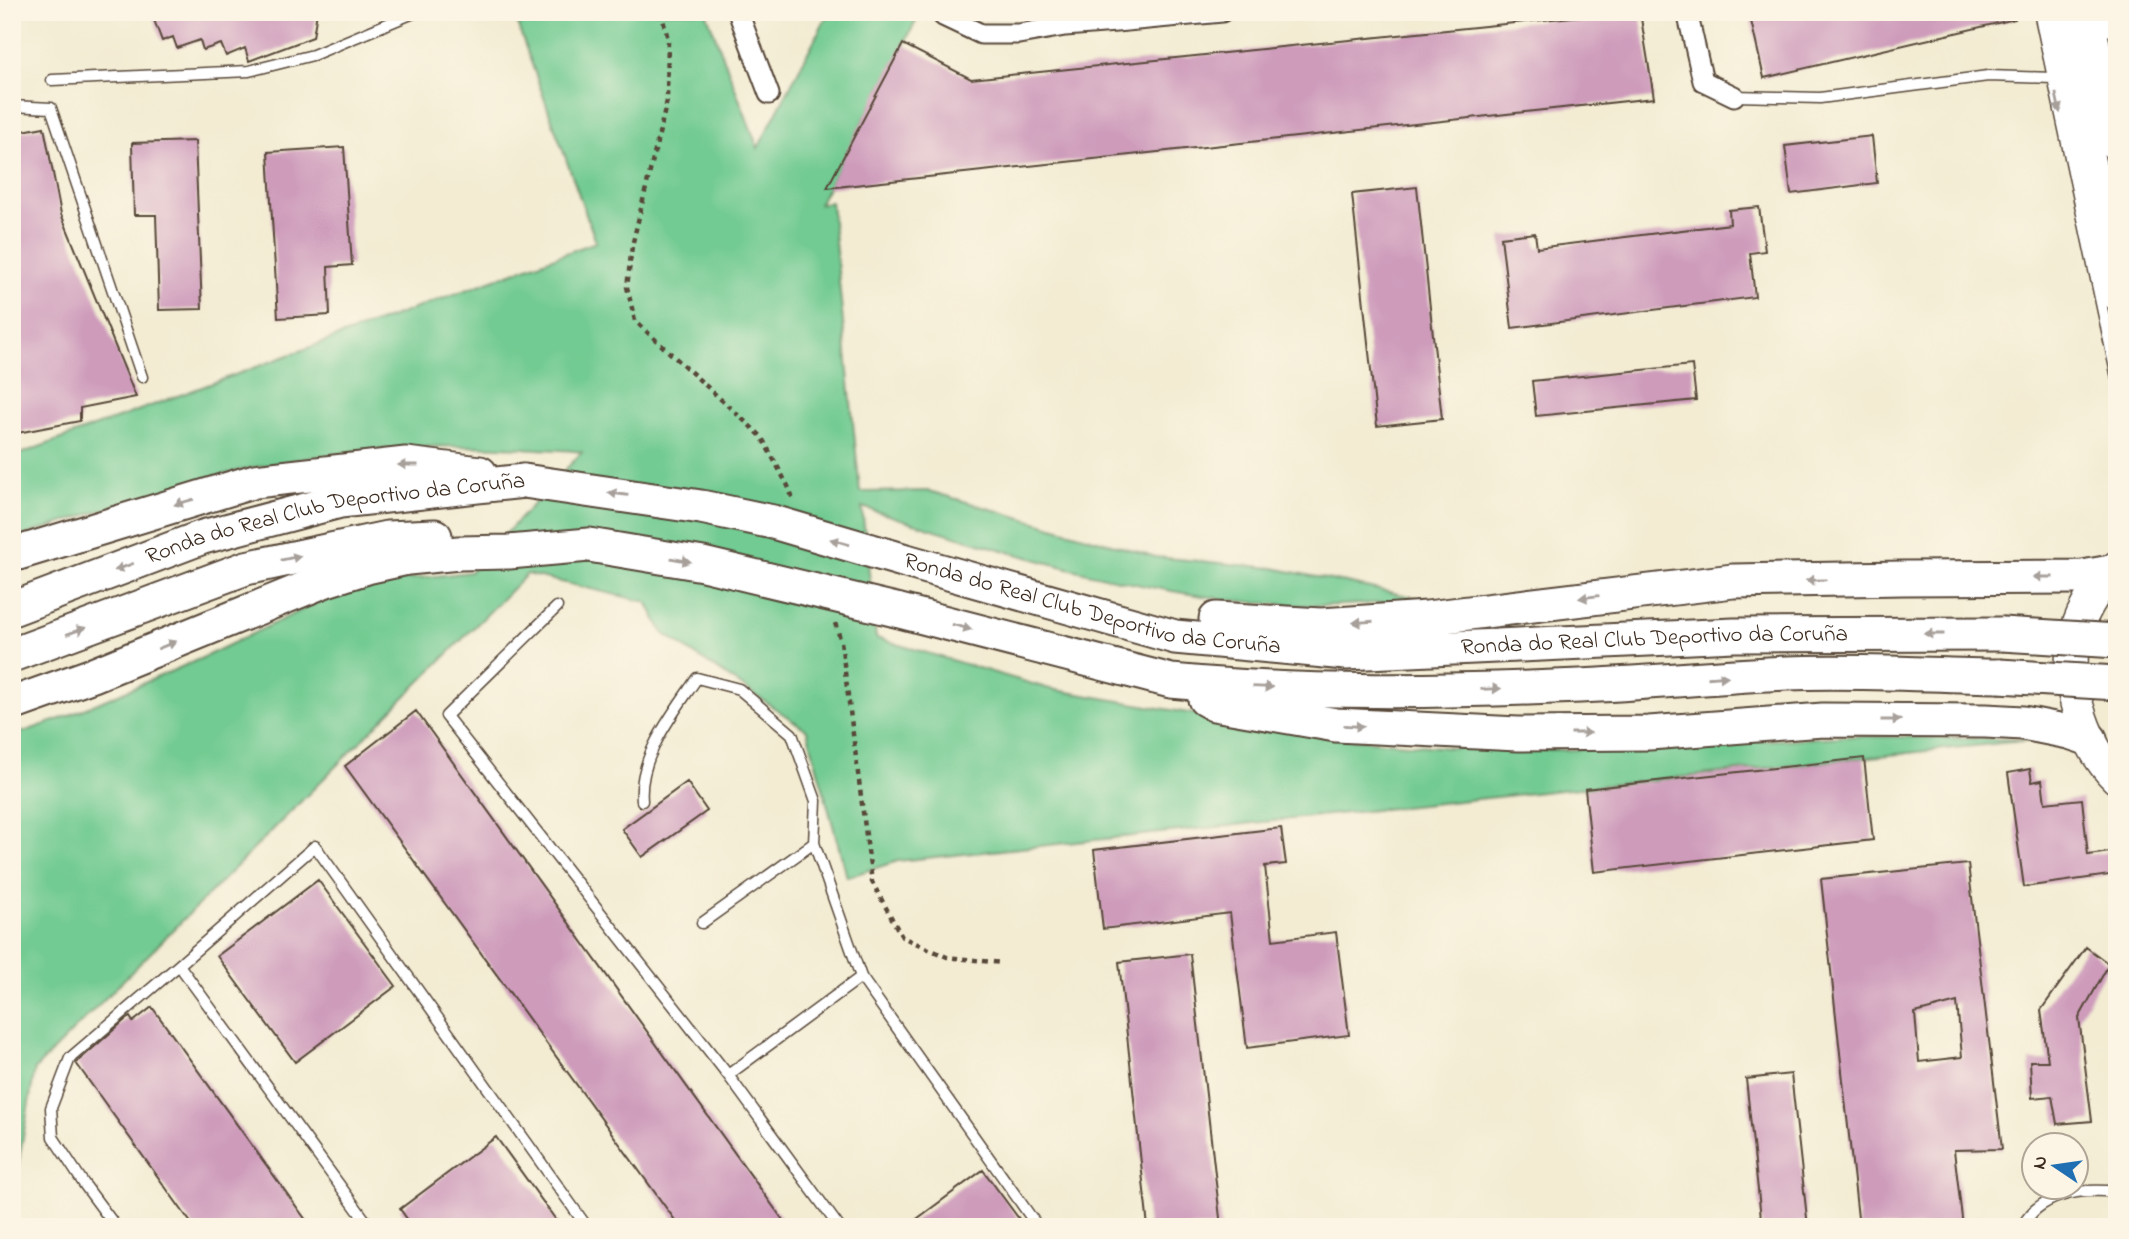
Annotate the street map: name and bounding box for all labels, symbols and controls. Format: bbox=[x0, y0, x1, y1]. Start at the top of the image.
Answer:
one-way arrow bbox=[2053, 92, 2064, 114]
one-way arrow bbox=[397, 460, 419, 471]
street label: Ronda do Real Club Deportivo da Coruña bbox=[141, 465, 527, 574]
one-way arrow bbox=[607, 489, 629, 500]
one-way arrow bbox=[173, 498, 194, 508]
one-way arrow bbox=[830, 536, 851, 546]
street label: Ronda do Real Club Deportivo da Coruña bbox=[900, 545, 1282, 663]
one-way arrow bbox=[280, 553, 302, 564]
one-way arrow bbox=[670, 555, 692, 566]
one-way arrow bbox=[113, 562, 134, 573]
one-way arrow bbox=[2032, 571, 2054, 583]
one-way arrow bbox=[1805, 574, 1827, 585]
one-way arrow bbox=[1578, 592, 1600, 603]
one-way arrow bbox=[1352, 617, 1374, 628]
street label: Ronda do Real Club Deportivo da Coruña bbox=[1460, 618, 1848, 664]
one-way arrow bbox=[951, 622, 973, 633]
one-way arrow bbox=[66, 625, 87, 636]
one-way arrow bbox=[1923, 628, 1945, 640]
one-way arrow bbox=[157, 639, 178, 650]
one-way arrow bbox=[1707, 672, 1729, 683]
one-way arrow bbox=[1253, 681, 1275, 692]
one-way arrow bbox=[1480, 684, 1502, 695]
one-way arrow bbox=[1880, 714, 1902, 726]
one-way arrow bbox=[1343, 720, 1365, 731]
one-way arrow bbox=[1571, 727, 1593, 739]
north arrow bbox=[2021, 1130, 2090, 1200]
text: N bbox=[2026, 1153, 2056, 1172]

